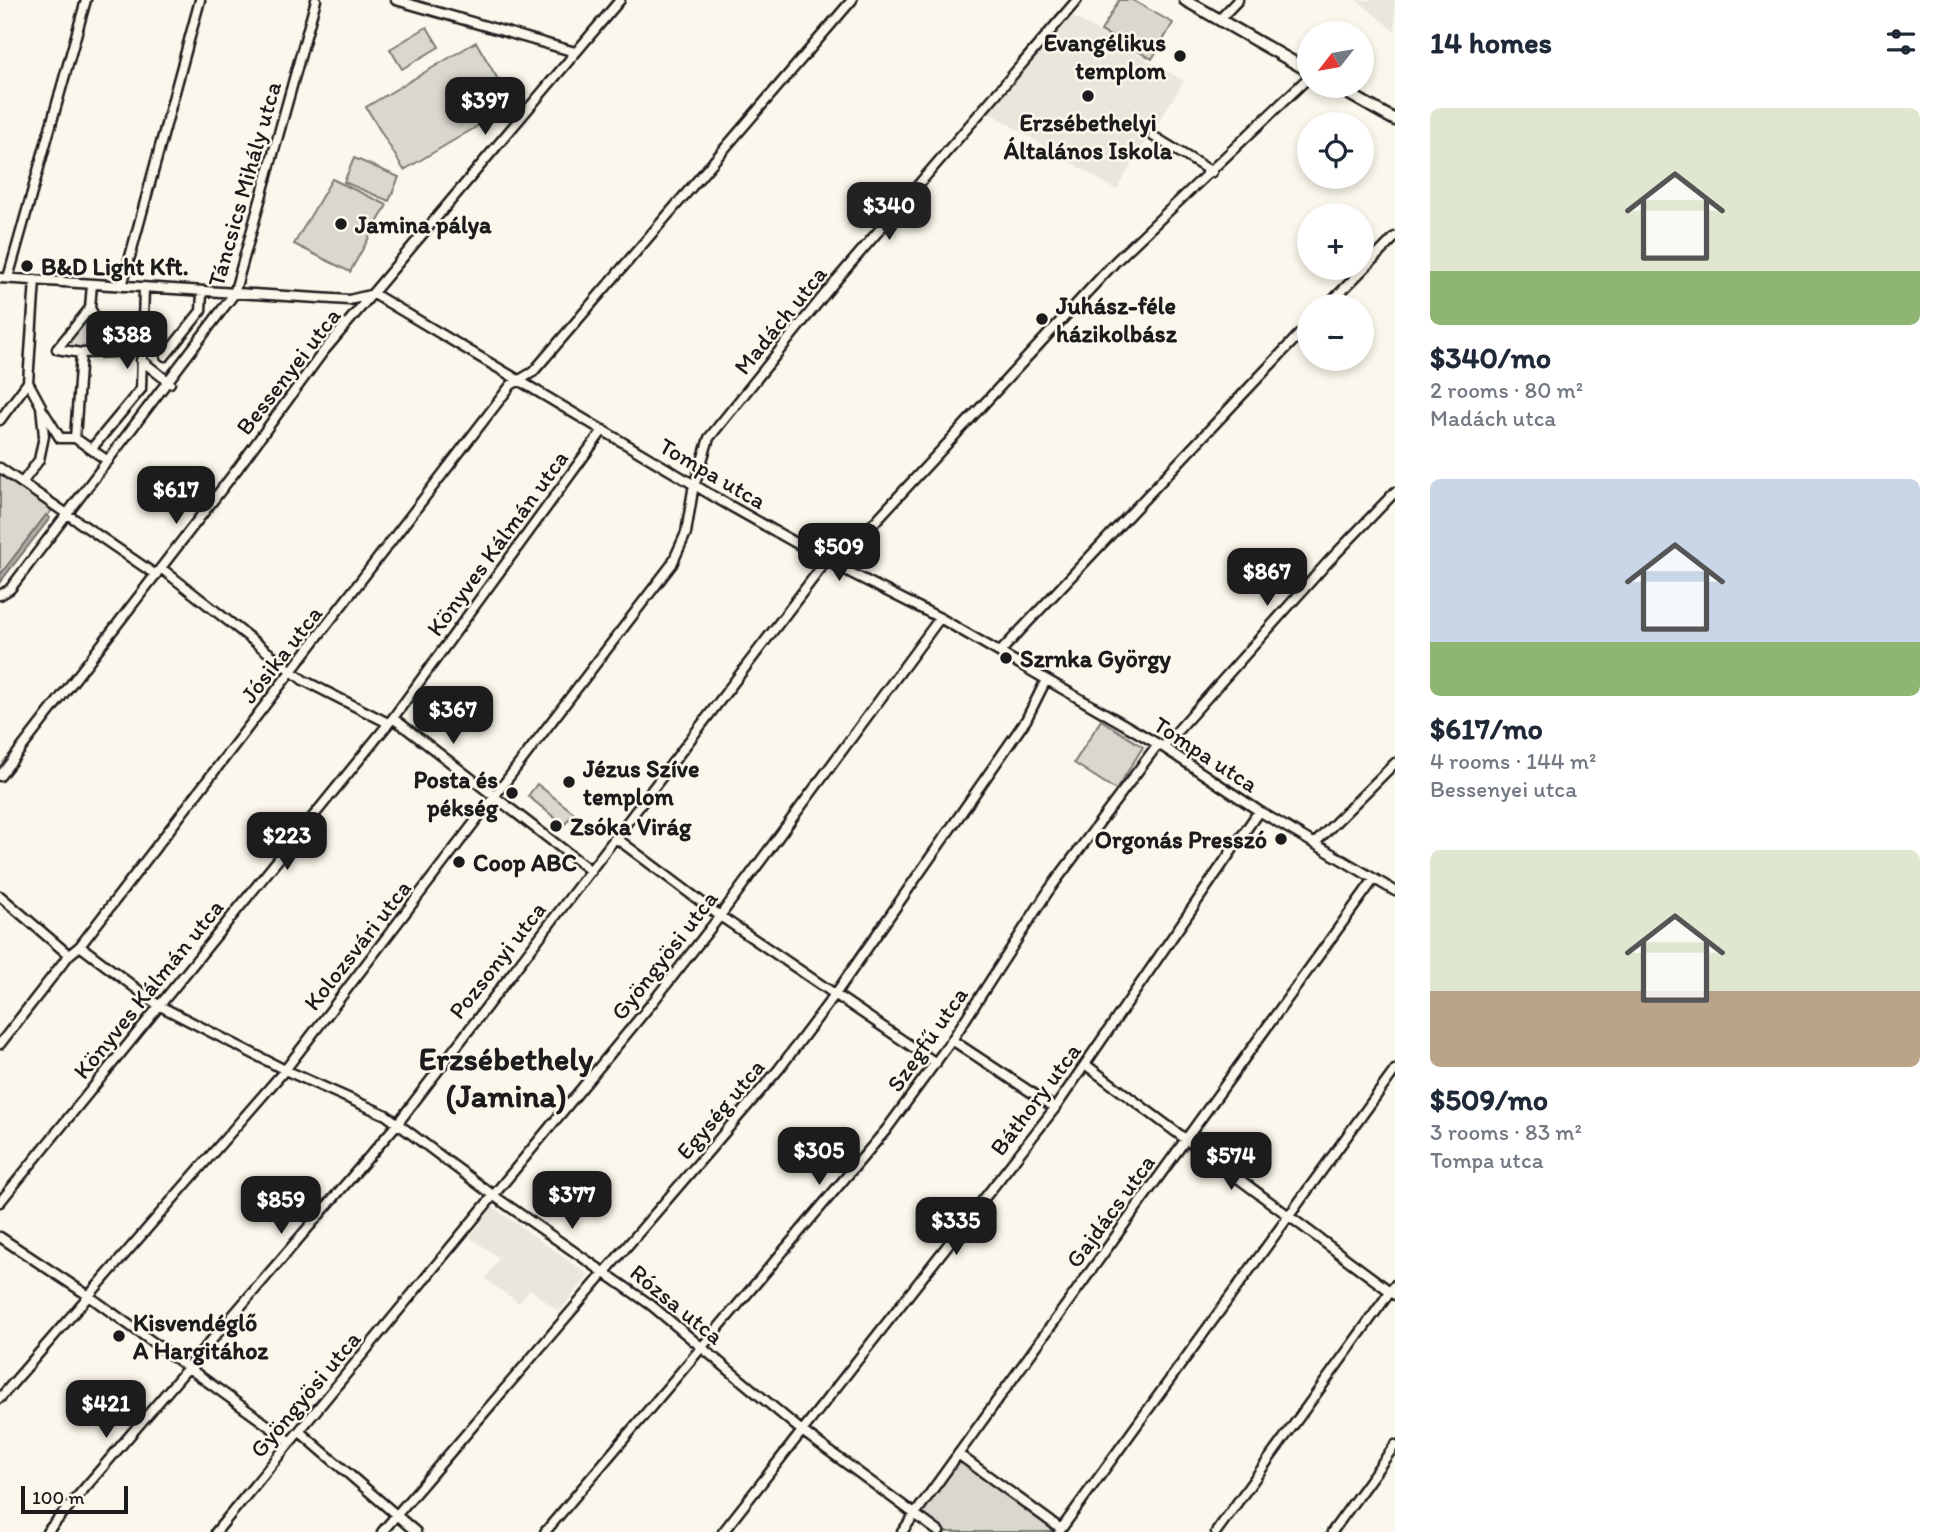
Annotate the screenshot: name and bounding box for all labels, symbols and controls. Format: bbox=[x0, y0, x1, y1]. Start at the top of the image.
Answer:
north arrow bbox=[1297, 21, 1374, 98]
map controls bbox=[1297, 21, 1374, 371]
icon: filters bbox=[1882, 23, 1920, 61]
text: 14 homes bbox=[1430, 24, 1552, 61]
place label: Evangélikus templom bbox=[1044, 28, 1167, 86]
marker: Evangélikus templom bbox=[1172, 48, 1188, 64]
street label: Táncsics Mihály utca bbox=[201, 78, 287, 290]
pin: $397 bbox=[444, 78, 526, 137]
text: $397 bbox=[461, 86, 509, 114]
marker: Erzsébethelyi Általános Iskola bbox=[1080, 88, 1096, 104]
place label: Erzsébethelyi Általános Iskola bbox=[1003, 108, 1173, 165]
button: locate bbox=[1297, 112, 1374, 189]
icon: home bbox=[1612, 153, 1738, 279]
pin: $340 bbox=[848, 182, 930, 242]
text: $340 bbox=[863, 191, 915, 219]
button: + bbox=[1297, 203, 1374, 280]
place label: Jamina pálya bbox=[354, 210, 492, 240]
marker: Jamina pálya bbox=[333, 216, 349, 232]
place label: B&D Light Kft. bbox=[41, 252, 189, 282]
marker: B&D Light Kft. bbox=[19, 258, 35, 274]
street label: Madách utca bbox=[727, 259, 833, 380]
place label: Juhász-féle házikolbász bbox=[1055, 291, 1178, 348]
button: − bbox=[1297, 294, 1374, 371]
street label: Bessenyei utca bbox=[229, 301, 347, 440]
marker: Juhász-féle házikolbász bbox=[1034, 311, 1050, 327]
pin: $388 bbox=[86, 312, 168, 371]
text: $388 bbox=[102, 320, 152, 348]
text: $340/mo bbox=[1430, 339, 1551, 376]
text: 2 rooms · 80 m² bbox=[1430, 376, 1583, 404]
text: Madách utca bbox=[1430, 404, 1556, 432]
street label: Tompa utca bbox=[654, 431, 772, 515]
street label: Könyves Kálmán utca bbox=[420, 444, 574, 642]
pin: $617 bbox=[135, 466, 217, 526]
text: $617 bbox=[153, 475, 199, 503]
pin: $509 bbox=[798, 524, 880, 583]
icon: home bbox=[1612, 524, 1738, 650]
text: $509 bbox=[814, 532, 864, 560]
pin: $867 bbox=[1226, 548, 1308, 608]
text: $867 bbox=[1243, 557, 1291, 585]
street label: Jósika utca bbox=[234, 599, 328, 709]
place label: Szrnka György bbox=[1020, 644, 1172, 674]
marker: Szrnka György bbox=[998, 650, 1014, 666]
pin: $367 bbox=[412, 686, 494, 746]
text: $367 bbox=[429, 695, 477, 723]
street label: Tompa utca bbox=[1148, 710, 1264, 799]
text: $617/mo bbox=[1430, 710, 1543, 747]
text: 4 rooms · 144 m² bbox=[1430, 747, 1596, 775]
place label: Jézus Szíve templom bbox=[582, 754, 699, 812]
place label: Posta és pékség bbox=[414, 765, 499, 823]
marker: Jézus Szíve templom bbox=[561, 774, 577, 790]
text: Bessenyei utca bbox=[1430, 775, 1577, 803]
marker: Posta és pékség bbox=[504, 785, 520, 801]
pin: $223 bbox=[246, 812, 328, 872]
place label: Zsóka Virág bbox=[570, 812, 692, 842]
marker: Zsóka Virág bbox=[548, 818, 564, 834]
text: $223 bbox=[263, 821, 311, 849]
place label: Orgonás Presszó bbox=[1095, 825, 1267, 855]
marker: Orgonás Presszó bbox=[1273, 831, 1289, 847]
place label: Coop ABC bbox=[473, 848, 577, 878]
marker: Coop ABC bbox=[451, 854, 467, 870]
street label: Kolozsvári utca bbox=[297, 874, 417, 1016]
street label: Gyöngyösi utca bbox=[604, 884, 724, 1026]
street label: Könyves Kálmán utca bbox=[67, 893, 229, 1085]
street label: Pozsonyi utca bbox=[442, 895, 552, 1024]
icon: home bbox=[1612, 895, 1738, 1021]
street label: Szegfű utca bbox=[880, 980, 974, 1097]
street label: Báthory utca bbox=[983, 1037, 1087, 1161]
district label: Erzsébethely (Jamina) bbox=[419, 1040, 594, 1115]
street label: Egység utca bbox=[670, 1053, 770, 1165]
text: $509/mo bbox=[1430, 1081, 1548, 1118]
text: 3 rooms · 83 m² bbox=[1430, 1118, 1582, 1146]
pin: $305 bbox=[778, 1128, 860, 1187]
pin: $574 bbox=[1190, 1132, 1272, 1192]
text: $305 bbox=[794, 1136, 844, 1164]
text: $574 bbox=[1207, 1141, 1255, 1169]
text: Tompa utca bbox=[1430, 1146, 1544, 1174]
street label: Gajdács utca bbox=[1059, 1149, 1161, 1273]
pin: $377 bbox=[531, 1172, 613, 1231]
pin: $859 bbox=[240, 1176, 322, 1236]
text: $377 bbox=[548, 1180, 596, 1208]
text: $859 bbox=[257, 1185, 305, 1213]
pin: $335 bbox=[915, 1198, 997, 1257]
text: $335 bbox=[932, 1206, 980, 1234]
street label: Rózsa utca bbox=[624, 1257, 730, 1351]
place label: Kisvendéglő A Hargitához bbox=[132, 1308, 269, 1366]
street label: Gyöngyösi utca bbox=[243, 1324, 367, 1463]
marker: Kisvendéglő A Hargitához bbox=[111, 1328, 127, 1344]
pin: $421 bbox=[65, 1380, 147, 1440]
text: $421 bbox=[82, 1389, 130, 1417]
scale bar bbox=[21, 1483, 128, 1515]
text: 100 m bbox=[32, 1486, 84, 1509]

